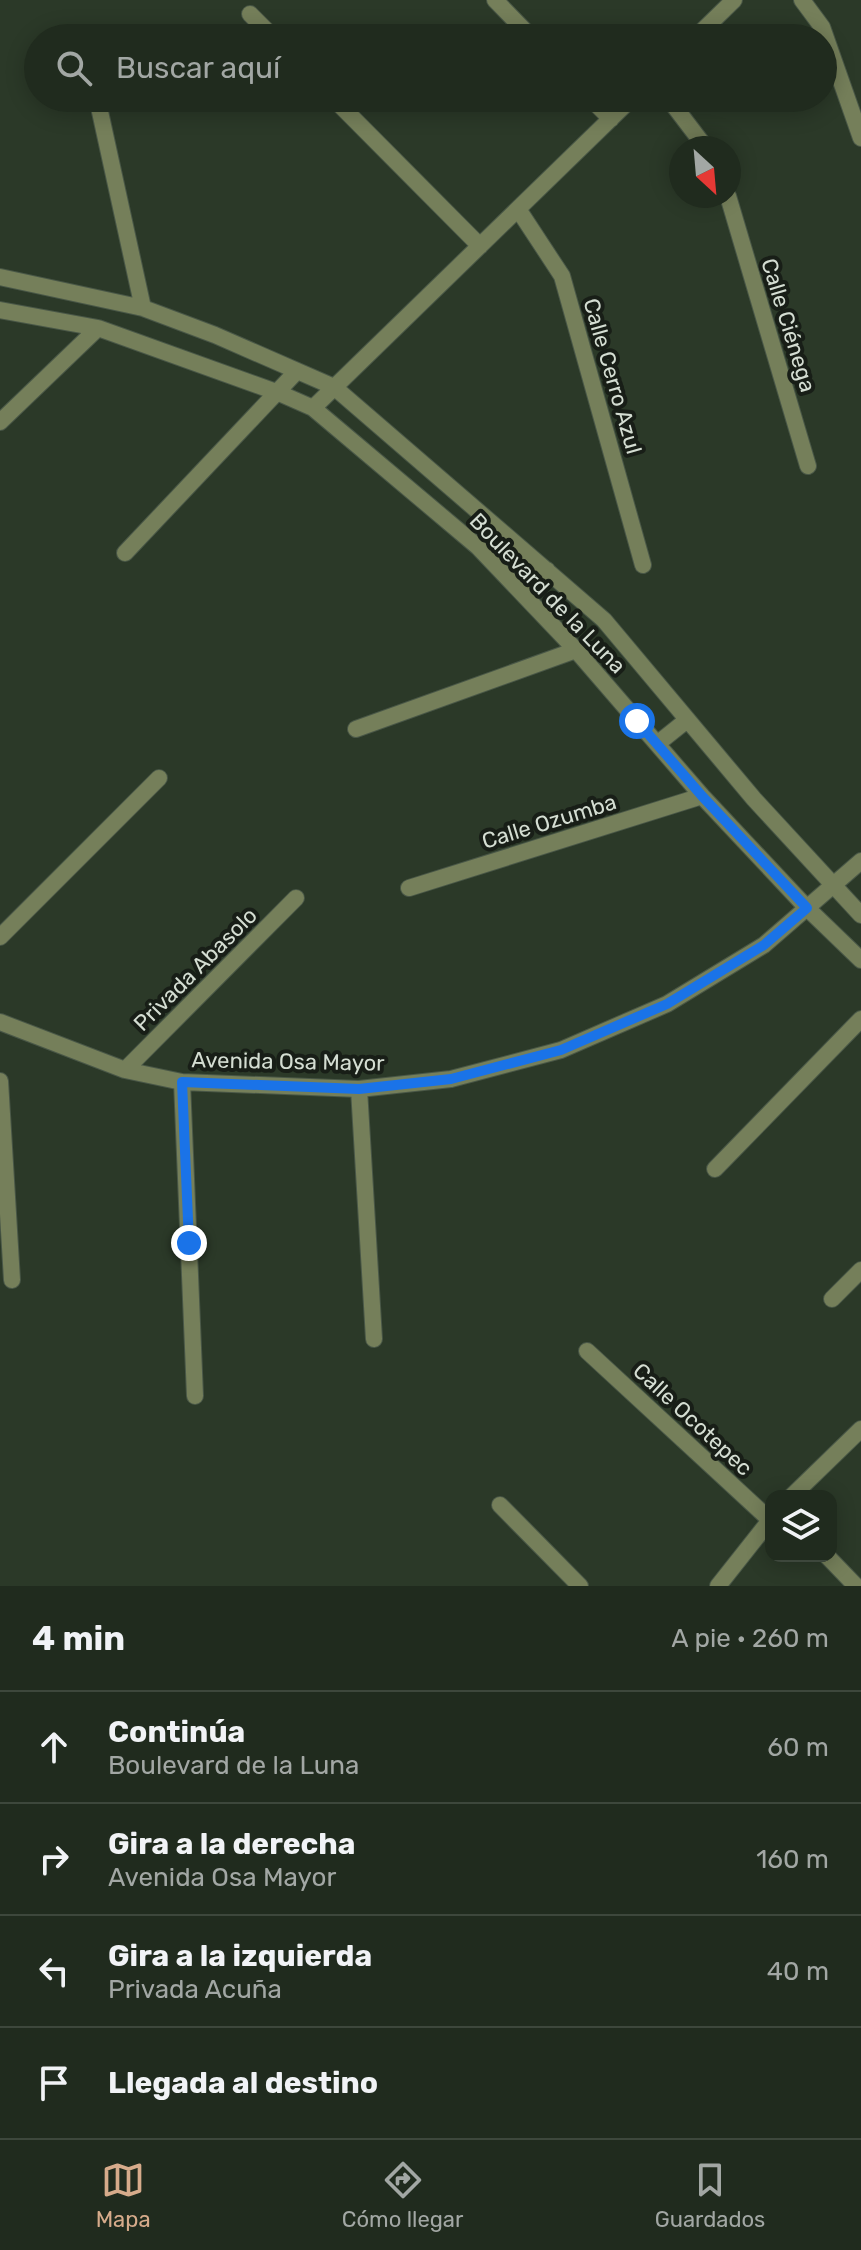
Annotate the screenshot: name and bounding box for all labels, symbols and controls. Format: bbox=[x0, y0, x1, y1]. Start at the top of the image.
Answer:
search box bbox=[24, 24, 837, 112]
icon: search bbox=[52, 46, 96, 90]
text: Buscar aquí bbox=[116, 50, 280, 86]
north arrow bbox=[669, 136, 741, 208]
street label: Calle Ciénega bbox=[755, 255, 822, 395]
street label: Calle Cerro Azul bbox=[577, 295, 648, 457]
street label: Boulevard de la Luna bbox=[464, 507, 631, 679]
route start bbox=[619, 703, 655, 739]
street label: Calle Ozumba bbox=[479, 788, 620, 855]
street label: Privada Abasolo bbox=[128, 902, 263, 1037]
street label: Avenida Osa Mayor bbox=[191, 1046, 385, 1077]
route end bbox=[171, 1225, 207, 1261]
street label: Calle Ocotepec bbox=[627, 1357, 758, 1482]
map controls bbox=[765, 1490, 837, 1562]
button: layers bbox=[765, 1490, 837, 1562]
text: 4 min bbox=[32, 1618, 125, 1659]
text: A pie · 260 m bbox=[671, 1623, 829, 1654]
text: Continúa bbox=[108, 1714, 245, 1750]
icon: ahead bbox=[32, 1725, 76, 1769]
text: 60 m bbox=[767, 1732, 829, 1763]
text: Boulevard de la Luna bbox=[108, 1750, 359, 1781]
text: Gira a la derecha bbox=[108, 1826, 355, 1862]
icon: right bbox=[32, 1837, 76, 1881]
text: 160 m bbox=[756, 1844, 829, 1875]
text: Avenida Osa Mayor bbox=[108, 1862, 336, 1893]
text: Gira a la izquierda bbox=[108, 1938, 372, 1974]
icon: left bbox=[32, 1949, 76, 1993]
text: 40 m bbox=[767, 1956, 829, 1987]
text: Privada Acuña bbox=[108, 1974, 282, 2005]
icon: arrive bbox=[32, 2061, 76, 2105]
text: Llegada al destino bbox=[108, 2065, 378, 2101]
tab: Mapa bbox=[96, 2158, 151, 2233]
tab: Cómo llegar bbox=[342, 2158, 463, 2233]
tab: Guardados bbox=[655, 2158, 765, 2233]

